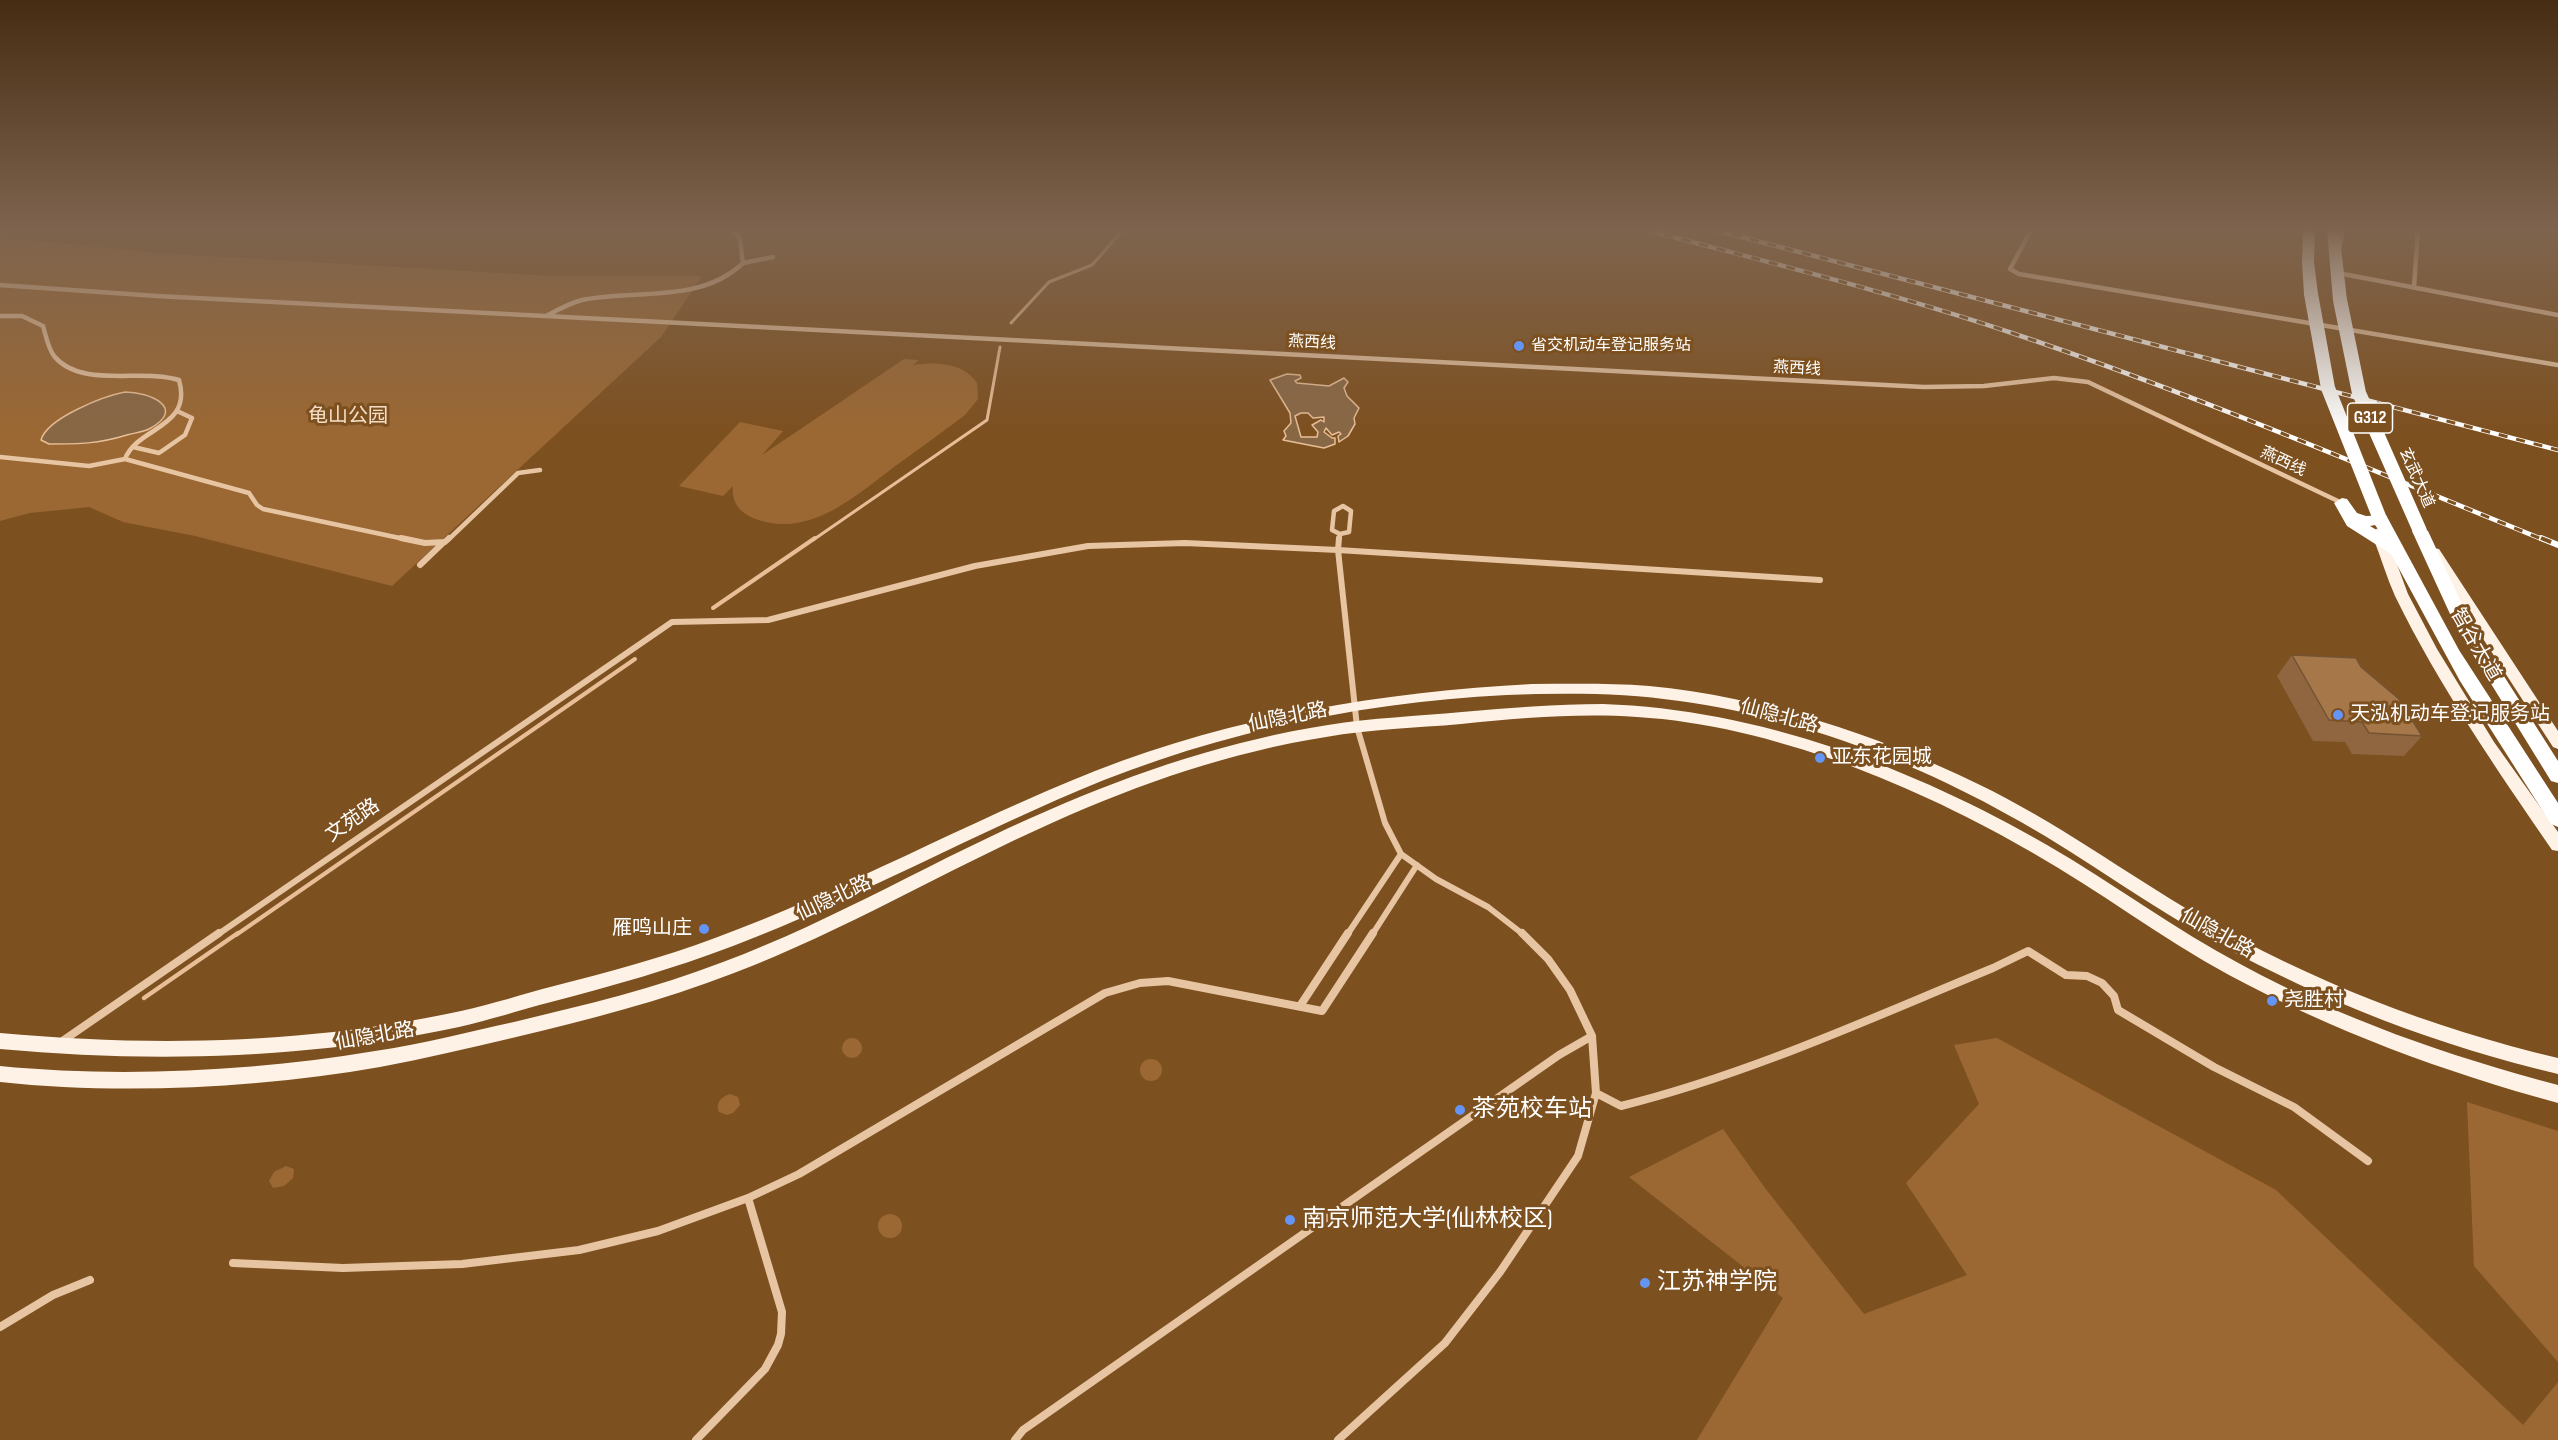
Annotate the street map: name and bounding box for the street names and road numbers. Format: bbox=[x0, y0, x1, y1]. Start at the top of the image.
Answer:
street label: 燕西线 bbox=[1288, 332, 1336, 354]
street label: 燕西线 bbox=[1773, 358, 1821, 380]
road number: G312 bbox=[2348, 403, 2392, 433]
street label: 燕西线 bbox=[2257, 443, 2309, 481]
street label: 玄武大道 bbox=[2394, 445, 2438, 511]
street label: 智谷大道 bbox=[2445, 604, 2505, 686]
street label: 仙隐北路 bbox=[1737, 695, 1821, 739]
street label: 仙隐北路 bbox=[1246, 699, 1330, 737]
street label: 文苑路 bbox=[321, 794, 385, 848]
street label: 仙隐北路 bbox=[793, 871, 875, 927]
street label: 仙隐北路 bbox=[2176, 904, 2258, 964]
street label: 仙隐北路 bbox=[334, 1018, 416, 1056]

